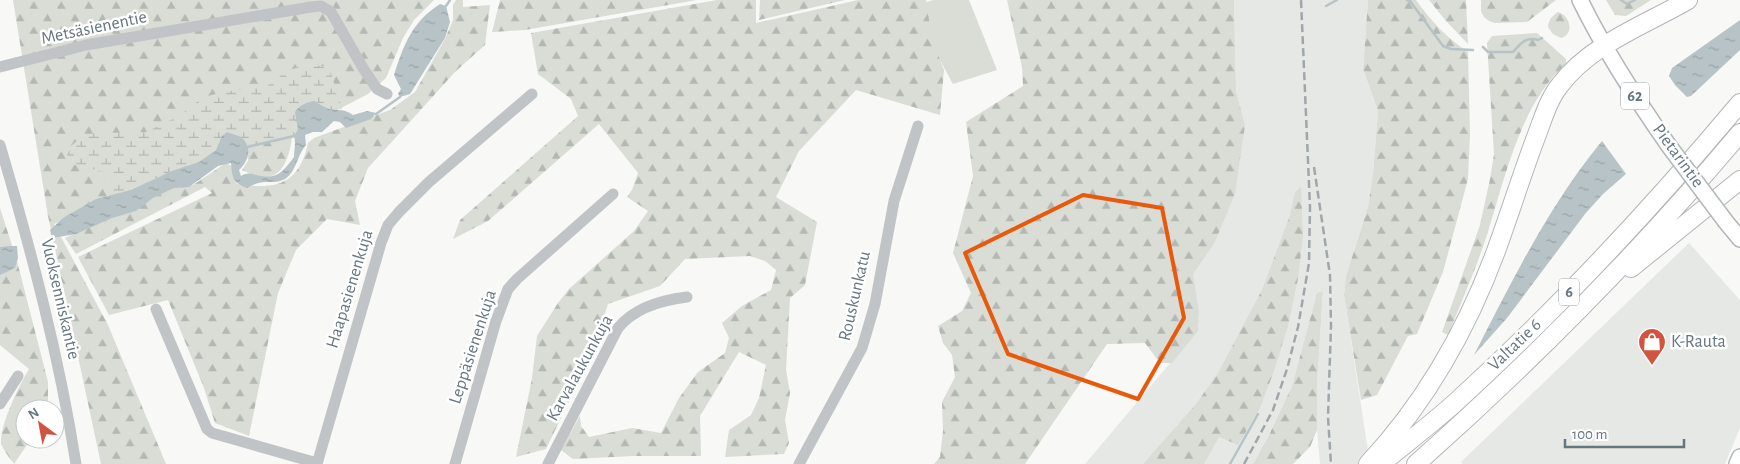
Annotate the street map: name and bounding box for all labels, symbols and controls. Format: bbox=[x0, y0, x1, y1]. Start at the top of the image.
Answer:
street label: Metsäsienentie bbox=[40, 8, 148, 48]
road number: 62 bbox=[1621, 82, 1649, 110]
street label: Pietarintie bbox=[1649, 121, 1707, 191]
street label: Haapasienenkuja bbox=[323, 228, 377, 350]
street label: Vuoksenniskantie bbox=[37, 237, 83, 361]
street label: Rouskunkatu bbox=[836, 249, 874, 343]
road number: 6 bbox=[1559, 278, 1579, 306]
street label: Leppäsienenkuja bbox=[446, 288, 500, 406]
street label: Karvalaukunkuja bbox=[543, 312, 617, 424]
street label: Valtatie 6 bbox=[1485, 316, 1545, 374]
shop icon: K-Rauta bbox=[1637, 327, 1667, 366]
place label: K-Rauta bbox=[1671, 333, 1726, 351]
north arrow bbox=[15, 399, 65, 449]
text: N bbox=[26, 405, 41, 422]
scale bar bbox=[1565, 416, 1684, 448]
text: 100 m bbox=[1572, 427, 1607, 442]

